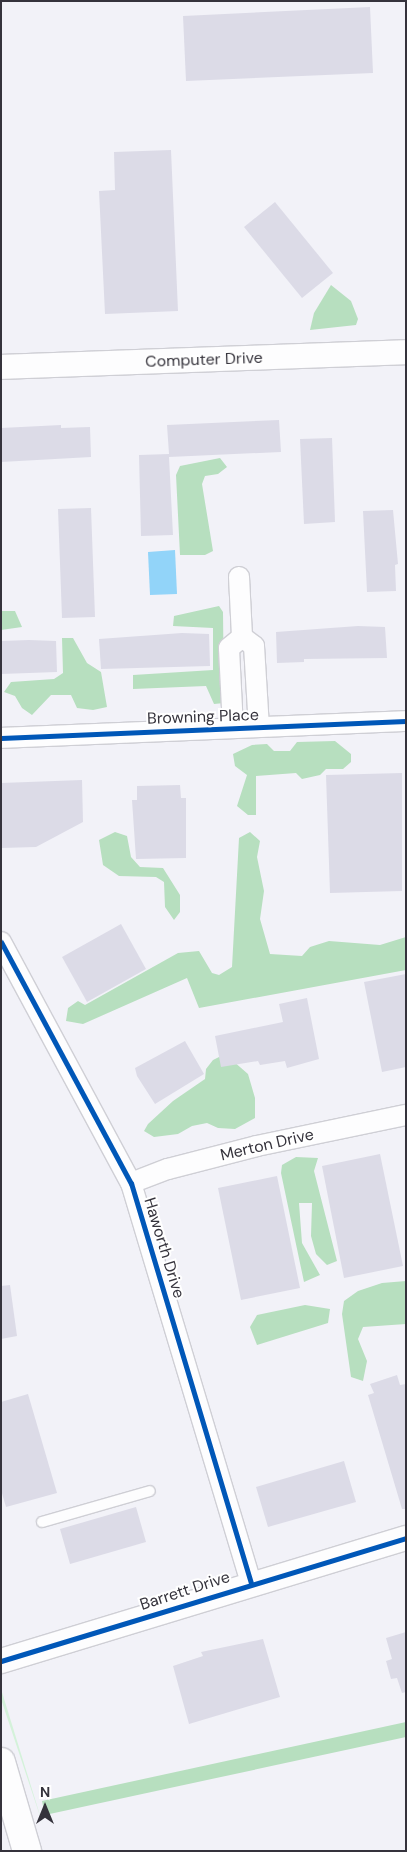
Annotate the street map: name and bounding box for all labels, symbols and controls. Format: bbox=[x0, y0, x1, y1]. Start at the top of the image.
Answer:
street label: Computer Drive bbox=[145, 348, 263, 372]
street label: Browning Place bbox=[147, 705, 259, 729]
street label: Merton Drive bbox=[218, 1125, 316, 1165]
street label: Haworth Drive bbox=[140, 1195, 188, 1301]
street label: Barrett Drive bbox=[138, 1567, 232, 1615]
north arrow bbox=[20, 1782, 70, 1832]
text: N bbox=[40, 1783, 50, 1801]

